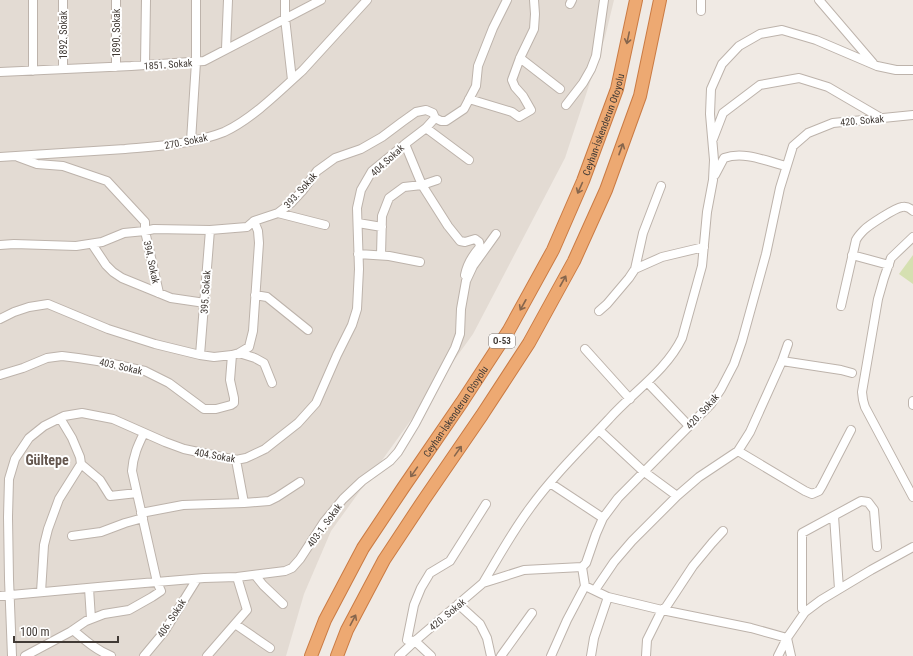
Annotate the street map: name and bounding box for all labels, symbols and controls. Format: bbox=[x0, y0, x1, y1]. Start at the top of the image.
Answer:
street label: 1890. Sokak bbox=[111, 8, 122, 57]
street label: 1892. Sokak bbox=[58, 10, 69, 59]
one-way arrow bbox=[623, 31, 631, 44]
street label: 1851. Sokak bbox=[143, 57, 193, 72]
street label: Ceyhan-İskenderun Otoyolu bbox=[581, 73, 626, 177]
street label: 420. Sokak bbox=[840, 113, 885, 128]
street label: 270. Sokak bbox=[164, 132, 209, 151]
street label: 404.Sokak bbox=[368, 142, 407, 179]
one-way arrow bbox=[617, 143, 625, 155]
street label: 393. Sokak bbox=[282, 170, 319, 210]
one-way arrow bbox=[576, 182, 583, 194]
street label: 394. Sokak bbox=[142, 240, 162, 285]
street label: 395. Sokak bbox=[198, 269, 213, 314]
one-way arrow bbox=[560, 275, 568, 287]
one-way arrow bbox=[518, 299, 526, 311]
road number: O-53 bbox=[489, 334, 515, 348]
street label: 403. Sokak bbox=[98, 356, 144, 377]
street label: Ceyhan-İskenderun Otoyolu bbox=[421, 364, 490, 459]
street label: 420. Sokak bbox=[684, 391, 721, 431]
one-way arrow bbox=[454, 445, 462, 456]
street label: 404.Sokak bbox=[194, 446, 237, 465]
district label: Gültepe bbox=[25, 452, 69, 468]
one-way arrow bbox=[410, 467, 418, 478]
street label: 403-1. Sokak bbox=[305, 501, 344, 549]
street label: 420. Sokak bbox=[427, 596, 468, 633]
street label: 406. Sokak bbox=[155, 597, 188, 640]
one-way arrow bbox=[349, 614, 357, 626]
scale bar bbox=[14, 618, 118, 644]
text: 100 m bbox=[20, 625, 50, 639]

